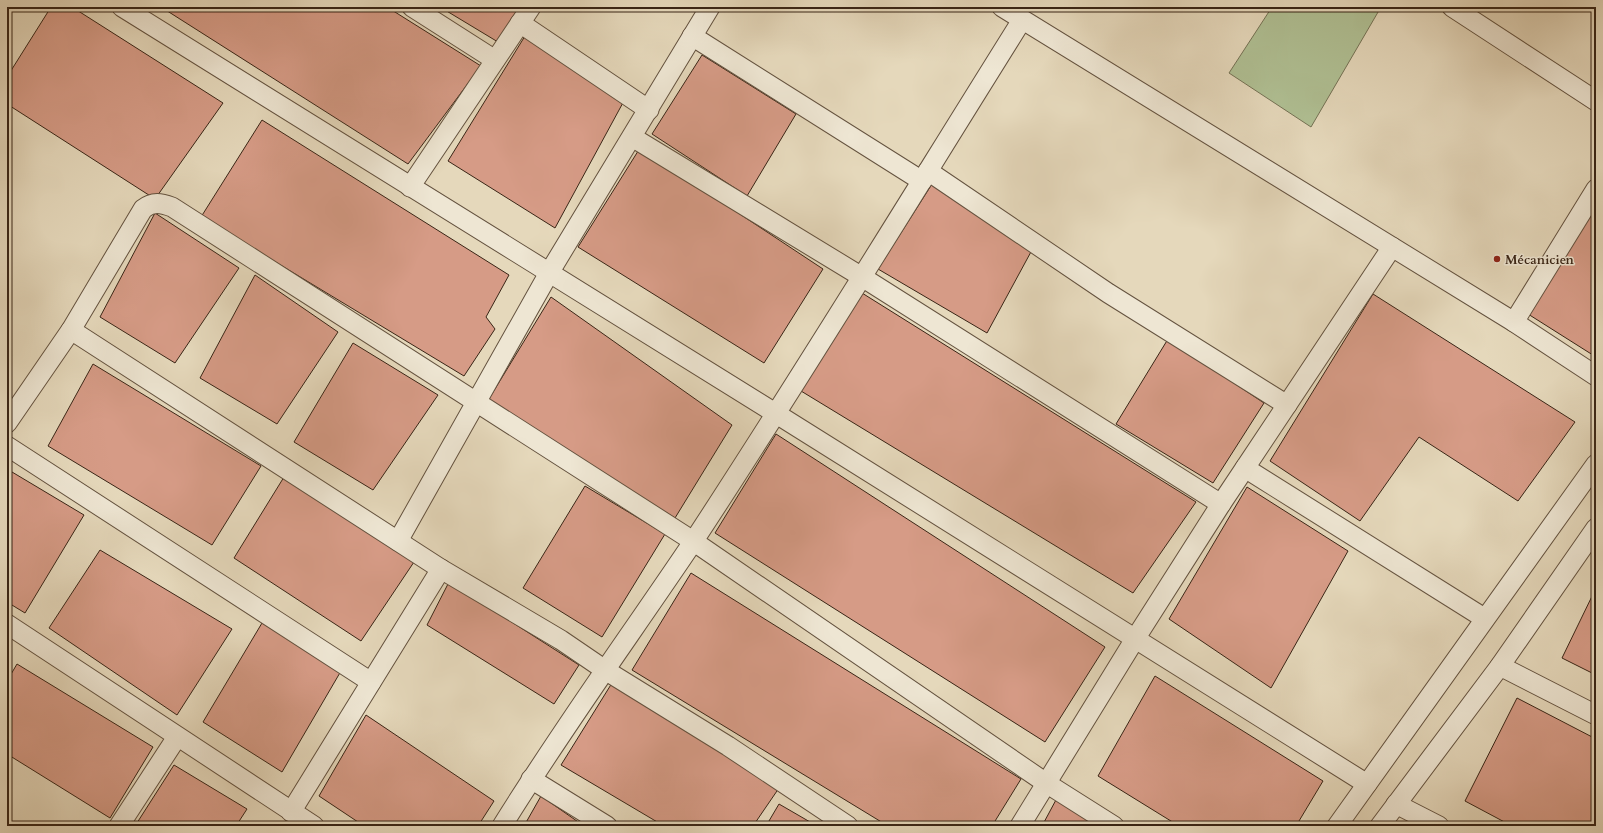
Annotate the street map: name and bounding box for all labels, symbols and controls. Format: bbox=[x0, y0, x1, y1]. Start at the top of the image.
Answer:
place label: Mécanicien bbox=[1505, 251, 1574, 269]
marker: Mécanicien bbox=[1492, 254, 1502, 264]

